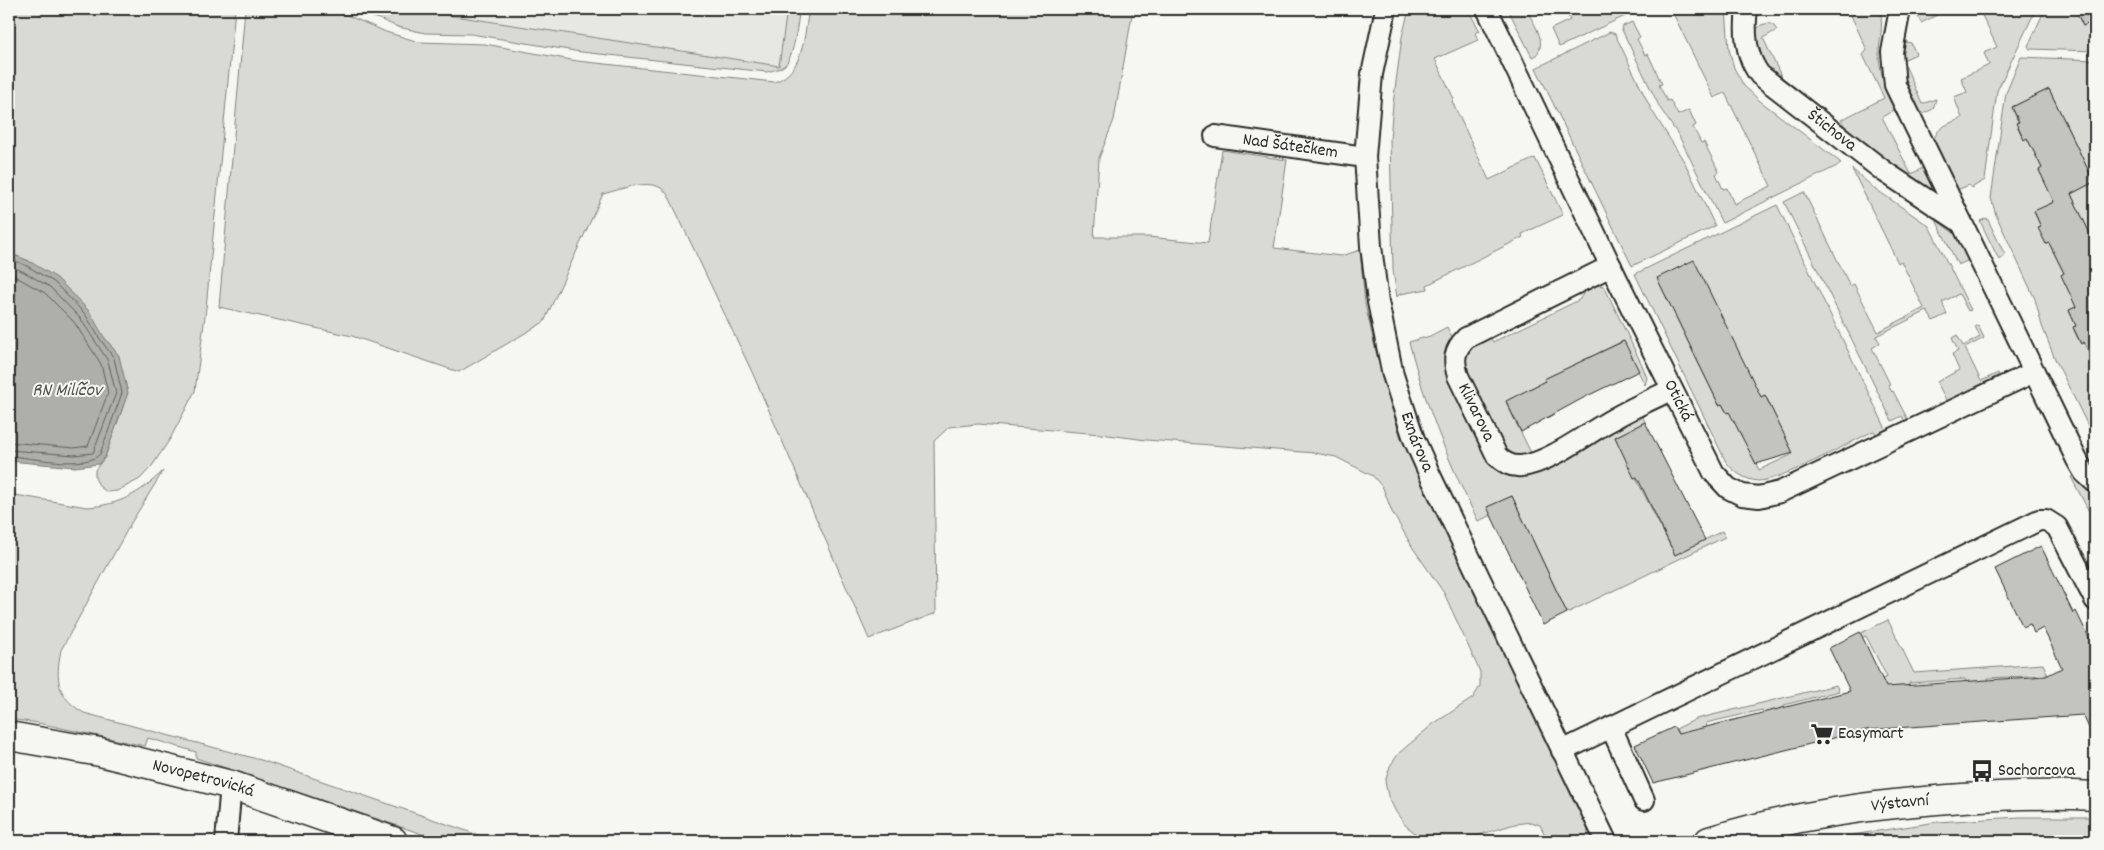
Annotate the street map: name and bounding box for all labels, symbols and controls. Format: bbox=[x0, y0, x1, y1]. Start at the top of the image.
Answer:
street label: Štichova bbox=[1802, 103, 1862, 158]
street label: Nad Šátečkem bbox=[1241, 128, 1339, 166]
street label: Otická bbox=[1657, 376, 1699, 426]
water label: RN Milíčov bbox=[32, 378, 104, 405]
street label: Klivarova bbox=[1451, 379, 1501, 447]
street label: Exnárova bbox=[1393, 409, 1440, 477]
supermarket icon: Easymart bbox=[1809, 721, 1835, 747]
place label: Easymart bbox=[1838, 722, 1904, 747]
street label: Novopetrovická bbox=[150, 753, 258, 805]
bus stop icon: Sochorcova bbox=[1969, 758, 1995, 784]
place label: Sochorcova bbox=[1998, 759, 2076, 784]
street label: Výstavní bbox=[1870, 788, 1931, 819]

